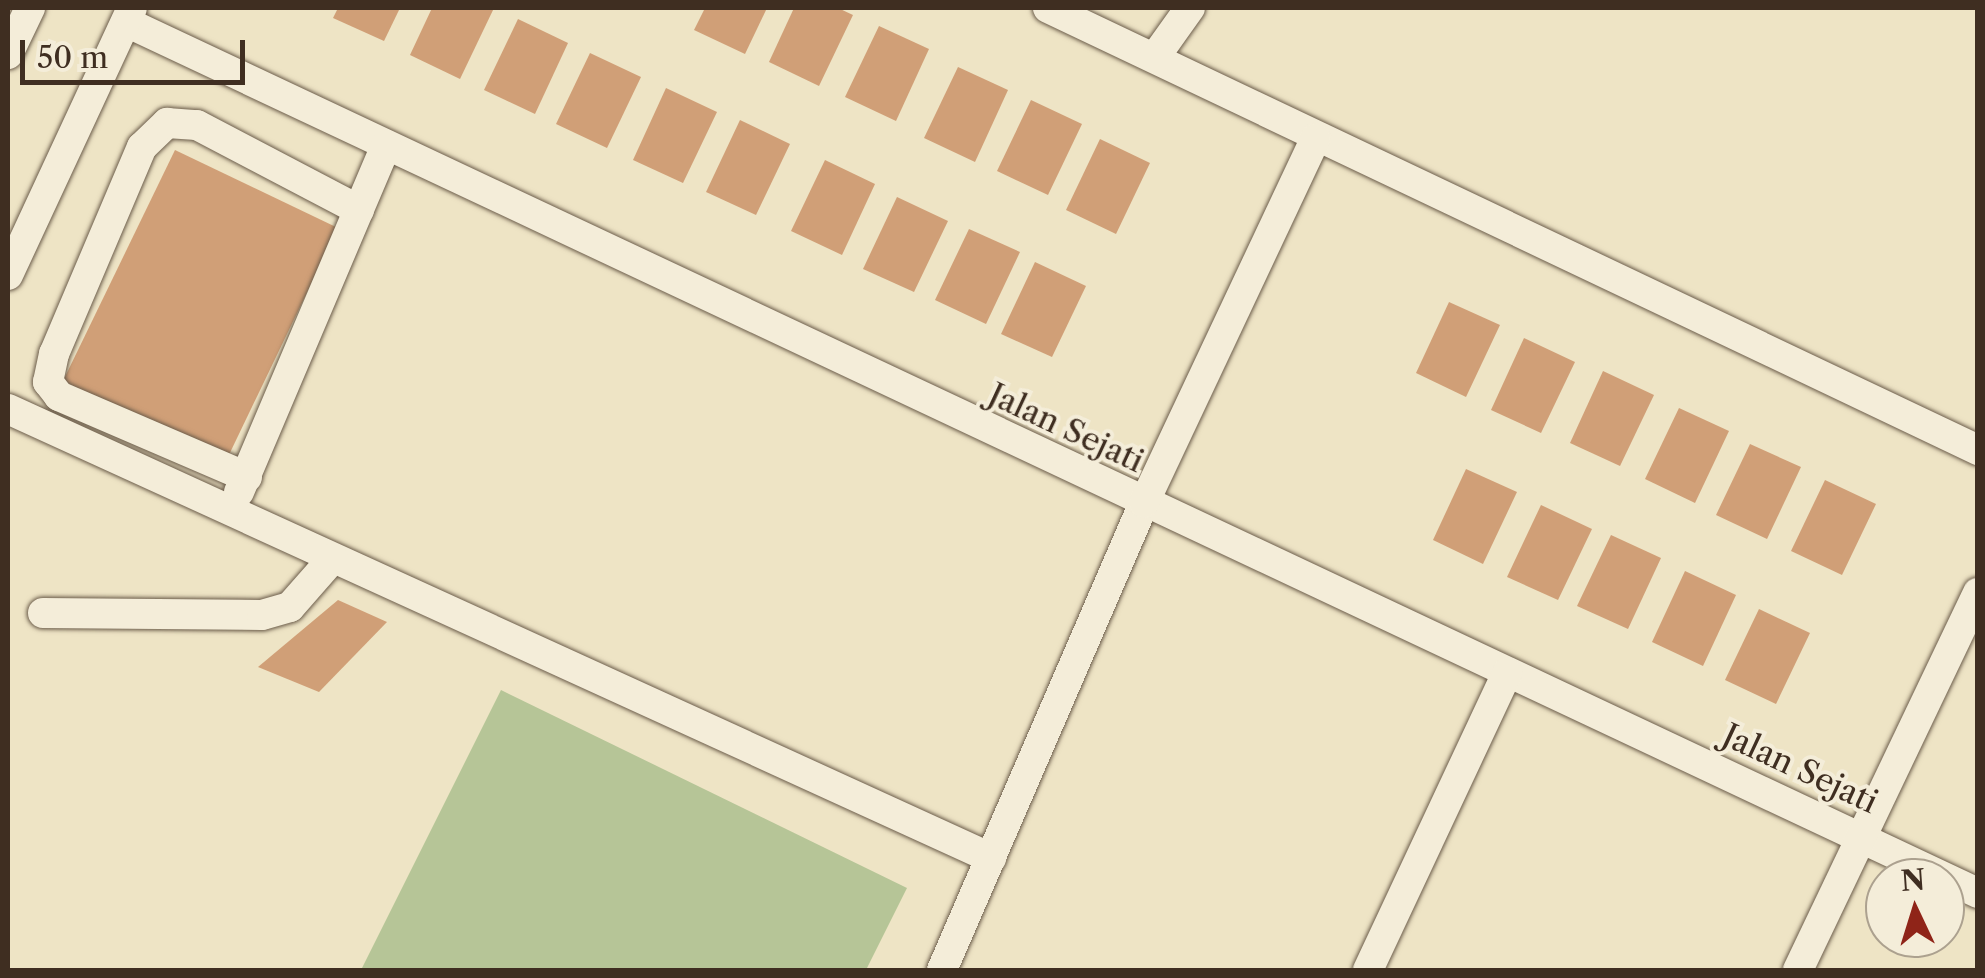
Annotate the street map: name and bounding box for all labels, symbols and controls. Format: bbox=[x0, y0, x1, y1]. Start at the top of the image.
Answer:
scale bar bbox=[25, 20, 250, 82]
text: 50 m bbox=[37, 39, 108, 76]
street label: Jalan Sejati bbox=[982, 375, 1150, 481]
street label: Jalan Sejati bbox=[1716, 716, 1884, 822]
north arrow bbox=[1865, 858, 1965, 958]
text: N bbox=[1900, 862, 1926, 898]

